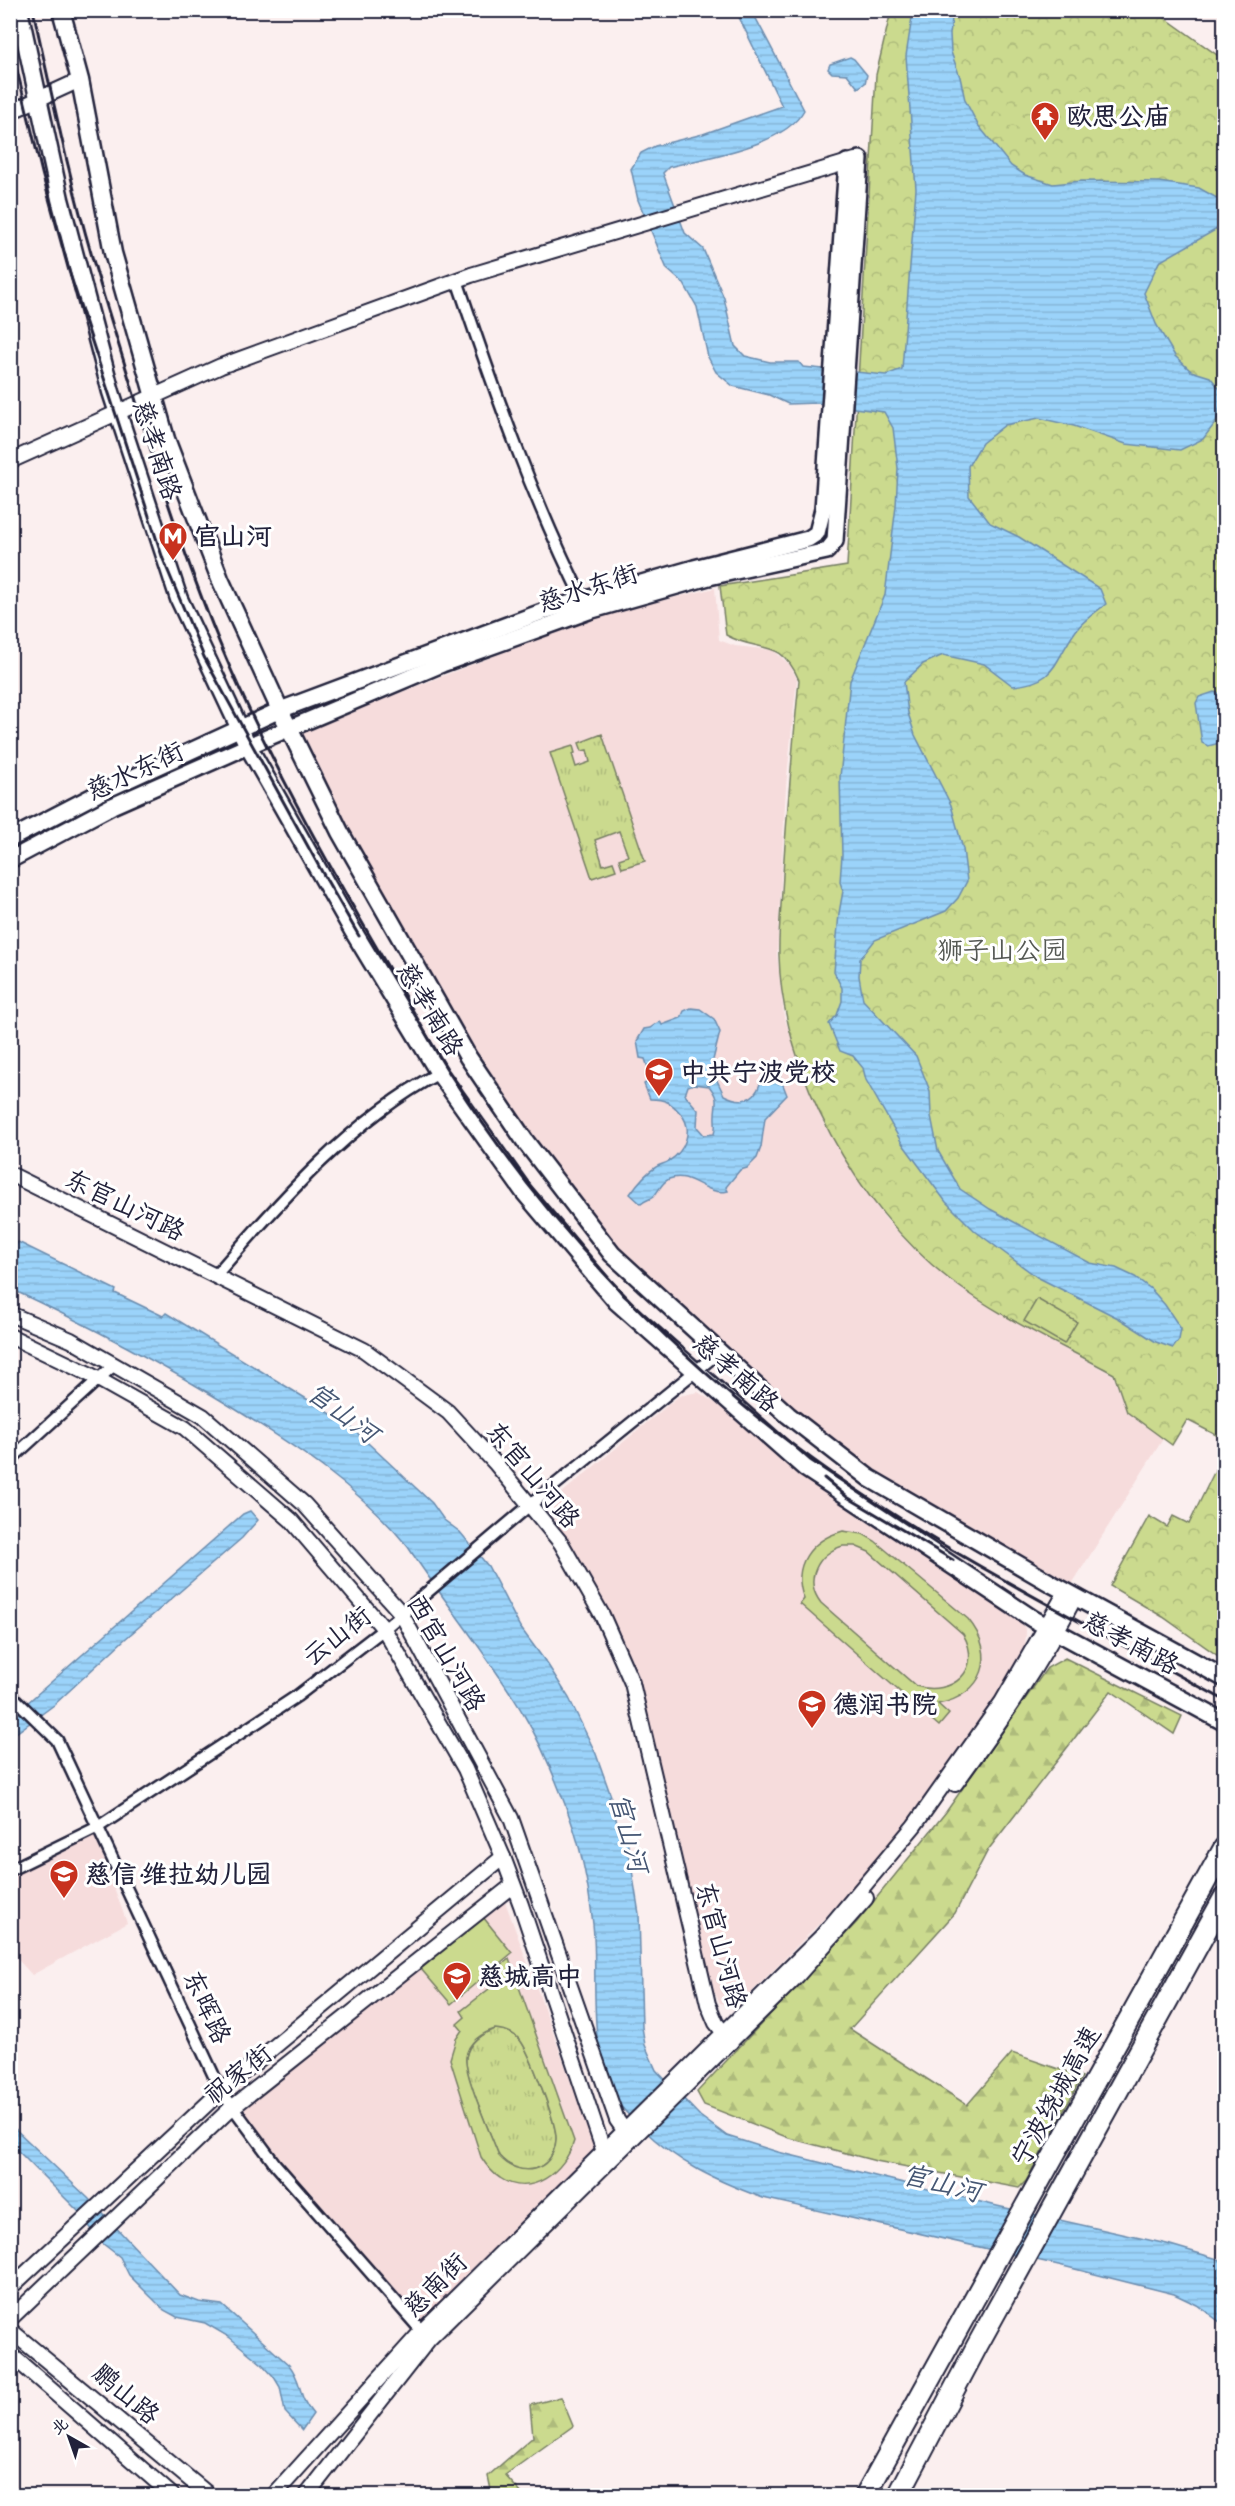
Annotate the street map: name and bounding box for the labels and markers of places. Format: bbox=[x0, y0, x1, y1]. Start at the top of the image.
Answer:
temple icon: 欧思公庙 bbox=[1029, 100, 1061, 142]
place label: 欧思公庙 bbox=[1066, 100, 1170, 133]
metro station icon: 官山河 bbox=[157, 520, 189, 562]
place label: 官山河 bbox=[194, 520, 272, 553]
school or university icon: 中共宁波党校 bbox=[643, 1056, 675, 1098]
place label: 中共宁波党校 bbox=[680, 1056, 836, 1089]
school or university icon: 德润书院 bbox=[796, 1688, 828, 1730]
place label: 德润书院 bbox=[833, 1688, 937, 1721]
school or university icon: 慈信·维拉幼儿园 bbox=[48, 1858, 80, 1900]
place label: 慈信·维拉幼儿园 bbox=[85, 1858, 272, 1891]
school or university icon: 慈城高中 bbox=[441, 1960, 473, 2002]
place label: 慈城高中 bbox=[478, 1960, 582, 1993]

